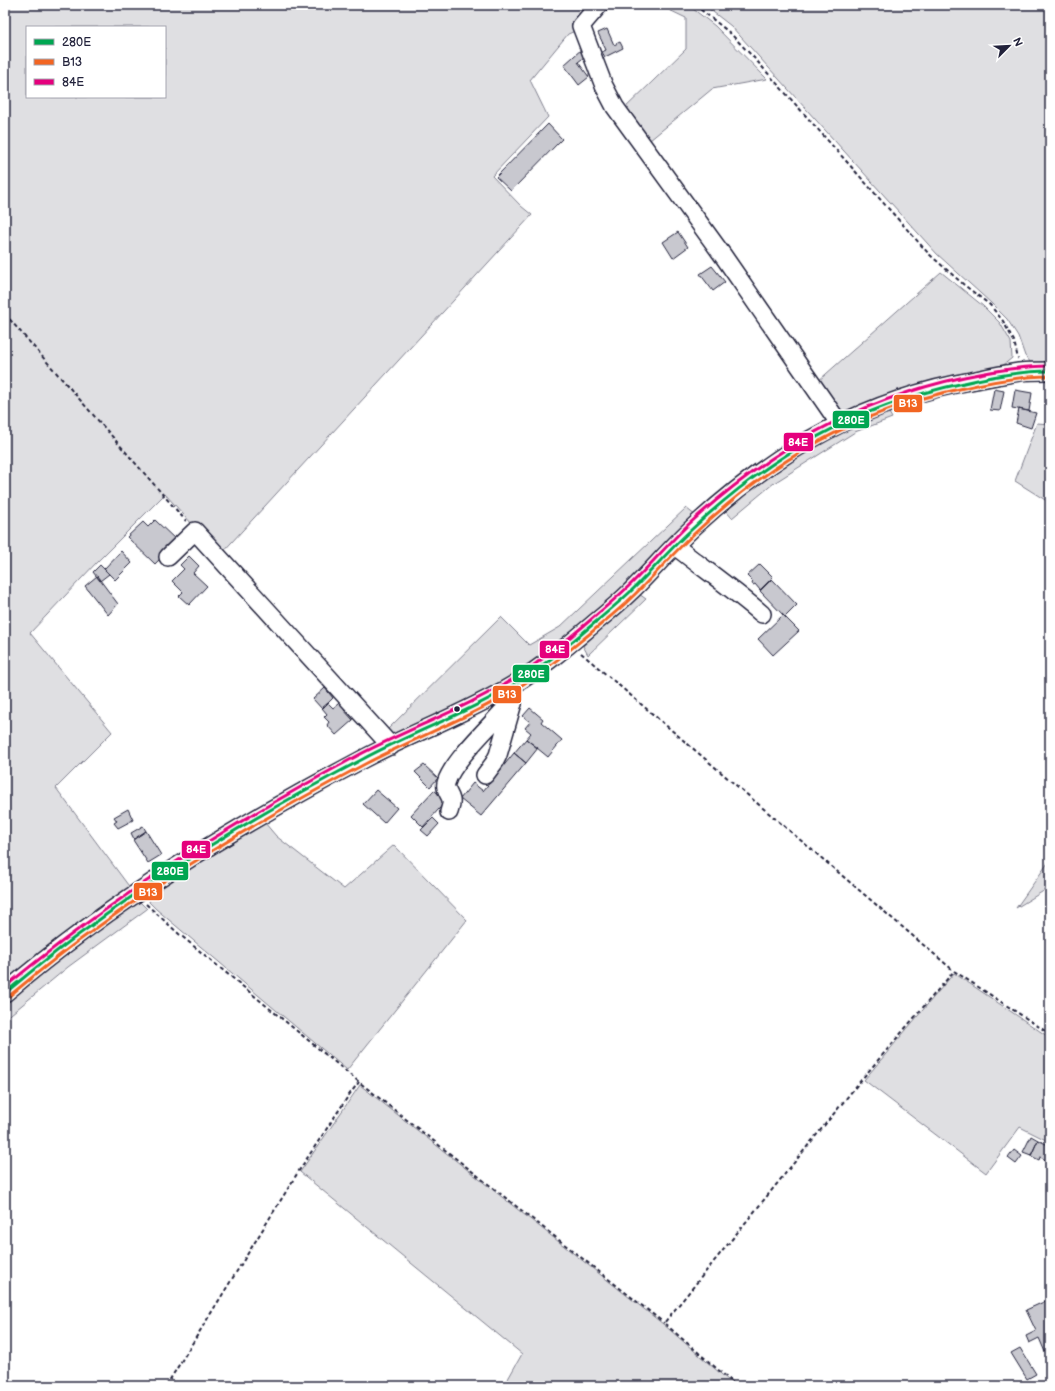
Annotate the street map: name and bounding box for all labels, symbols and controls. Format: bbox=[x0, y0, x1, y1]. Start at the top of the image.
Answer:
legend bbox=[26, 26, 166, 98]
north arrow bbox=[989, 26, 1029, 66]
text: 280E bbox=[62, 35, 91, 50]
text: N bbox=[1010, 36, 1025, 49]
text: B13 bbox=[62, 55, 82, 70]
text: 84E bbox=[62, 75, 84, 90]
line badge: B13 bbox=[893, 394, 923, 413]
text: B13 bbox=[899, 397, 918, 410]
line badge: 280E bbox=[832, 410, 870, 429]
text: 280E bbox=[837, 414, 865, 427]
line badge: 84E bbox=[783, 432, 814, 452]
text: 84E bbox=[788, 436, 808, 449]
line badge: 84E bbox=[539, 640, 570, 659]
text: 84E bbox=[545, 643, 565, 656]
line badge: 280E bbox=[512, 664, 550, 683]
text: 280E bbox=[517, 668, 545, 681]
line badge: B13 bbox=[492, 685, 522, 704]
text: B13 bbox=[498, 688, 517, 701]
unlabelled marker bbox=[452, 704, 462, 714]
line badge: 84E bbox=[181, 840, 211, 859]
text: 84E bbox=[186, 843, 206, 856]
line badge: 280E bbox=[151, 861, 189, 881]
text: 280E bbox=[156, 865, 184, 878]
line badge: B13 bbox=[133, 882, 163, 901]
text: B13 bbox=[139, 886, 158, 899]

